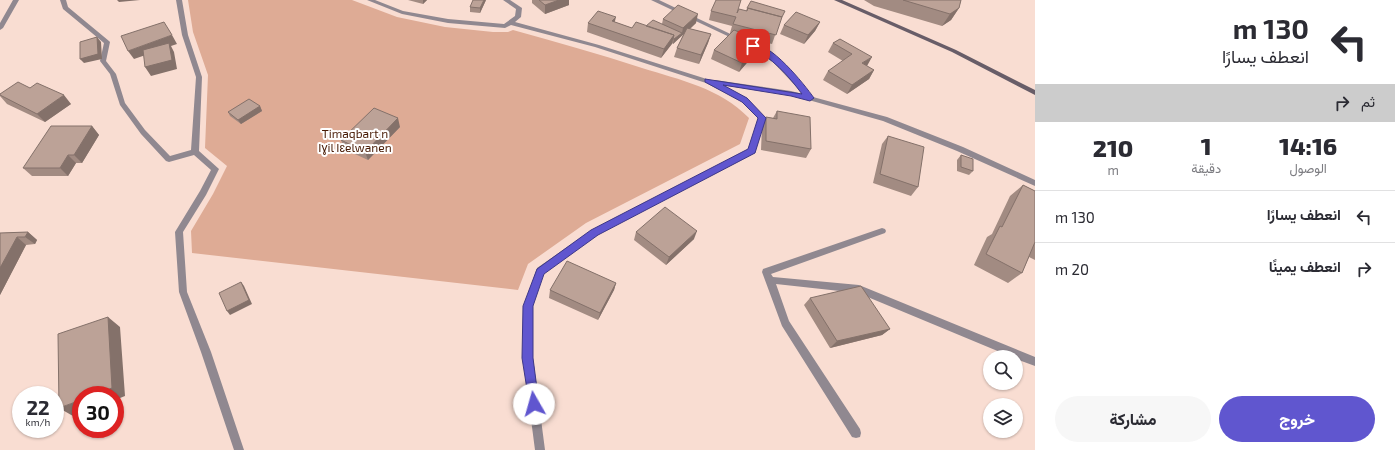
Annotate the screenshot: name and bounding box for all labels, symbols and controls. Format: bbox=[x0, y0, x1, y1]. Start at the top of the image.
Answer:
text: 130 m bbox=[1233, 11, 1309, 45]
icon: left bbox=[1323, 16, 1375, 68]
pin bbox=[736, 29, 770, 63]
icon: arrive bbox=[742, 35, 764, 57]
text: انعطف يسارًا bbox=[1222, 45, 1309, 67]
icon: right bbox=[1331, 92, 1353, 114]
text: ثم bbox=[1361, 92, 1375, 110]
park label: Timaqbart n Iɣil Iɛelwanen bbox=[318, 126, 392, 155]
text: 1 bbox=[1201, 131, 1212, 160]
text: 14:16 bbox=[1279, 131, 1337, 160]
text: 210 bbox=[1093, 133, 1133, 162]
text: دقيقة bbox=[1191, 160, 1221, 176]
text: الوصول bbox=[1289, 160, 1327, 176]
text: m bbox=[1107, 162, 1119, 178]
text: انعطف يسارًا bbox=[1267, 205, 1341, 223]
icon: left bbox=[1353, 206, 1375, 228]
text: 130 m bbox=[1055, 208, 1095, 226]
text: انعطف يمينًا bbox=[1269, 257, 1341, 275]
icon: right bbox=[1353, 258, 1375, 280]
text: 20 m bbox=[1055, 260, 1089, 278]
map controls bbox=[983, 350, 1023, 438]
button: search bbox=[983, 350, 1023, 390]
position arrow bbox=[513, 383, 555, 425]
speed limit sign: 30 bbox=[72, 386, 124, 438]
text: 22 bbox=[26, 395, 50, 419]
button: مشاركة bbox=[1055, 396, 1211, 442]
button: خروج bbox=[1219, 396, 1375, 442]
button: layers bbox=[983, 398, 1023, 438]
text: km/h bbox=[26, 416, 50, 428]

